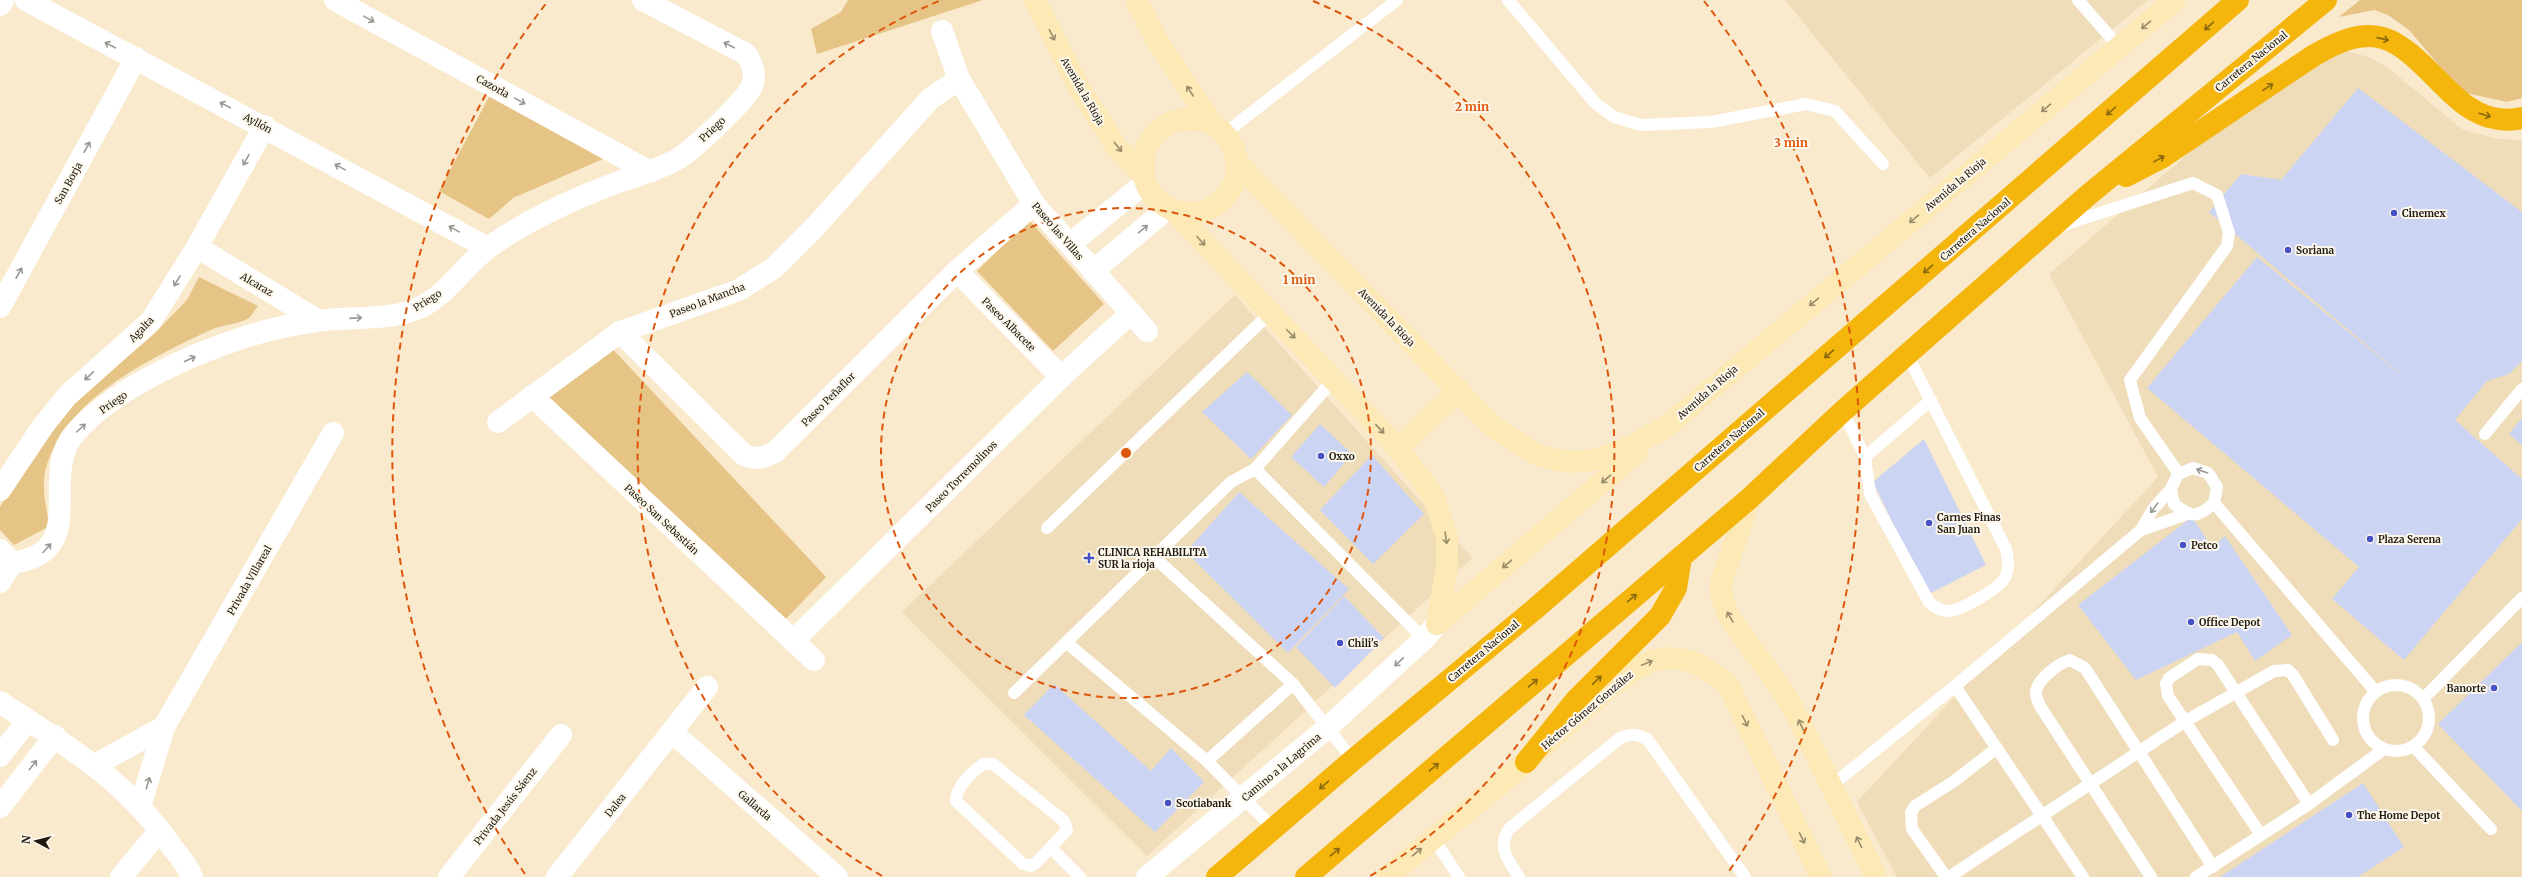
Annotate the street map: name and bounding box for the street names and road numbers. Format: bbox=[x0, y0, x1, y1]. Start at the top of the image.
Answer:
street label: Carretera Nacional bbox=[2213, 28, 2290, 95]
street label: Avenida la Rioja bbox=[1057, 54, 1108, 128]
street label: Cazorla bbox=[474, 72, 512, 101]
street label: Ayllón bbox=[240, 110, 275, 137]
street label: Priego bbox=[697, 114, 728, 145]
street label: Avenida la Rioja bbox=[1921, 155, 1989, 214]
street label: San Borja bbox=[52, 159, 86, 207]
street label: Carretera Nacional bbox=[1937, 195, 2013, 264]
street label: Paseo las Villas bbox=[1029, 200, 1086, 263]
street label: Alcaraz bbox=[237, 269, 276, 300]
street label: Paseo la Mancha bbox=[668, 280, 747, 321]
street label: Avenida la Rioja bbox=[1355, 285, 1418, 350]
street label: Priego bbox=[411, 287, 444, 314]
street label: Paseo Albacete bbox=[979, 295, 1038, 354]
street label: Agalta bbox=[125, 313, 157, 346]
street label: Avenida la Rioja bbox=[1674, 362, 1741, 423]
street label: Paseo Peñaflor bbox=[799, 369, 858, 429]
street label: Priego bbox=[97, 388, 130, 417]
street label: Carretera Nacional bbox=[1691, 406, 1767, 475]
street label: Paseo Torremolinos bbox=[923, 438, 1000, 515]
street label: Paseo San Sebastián bbox=[622, 481, 702, 558]
street label: Privada Villareal bbox=[224, 543, 275, 617]
street label: Carretera Nacional bbox=[1445, 618, 1522, 685]
street label: Héctor Gómez González bbox=[1539, 668, 1636, 753]
street label: Camino a la Lagrima bbox=[1239, 730, 1324, 804]
street label: Privada Jesús Sáenz bbox=[471, 765, 540, 848]
street label: Gallarda bbox=[735, 787, 774, 824]
street label: Dalea bbox=[602, 790, 629, 820]

